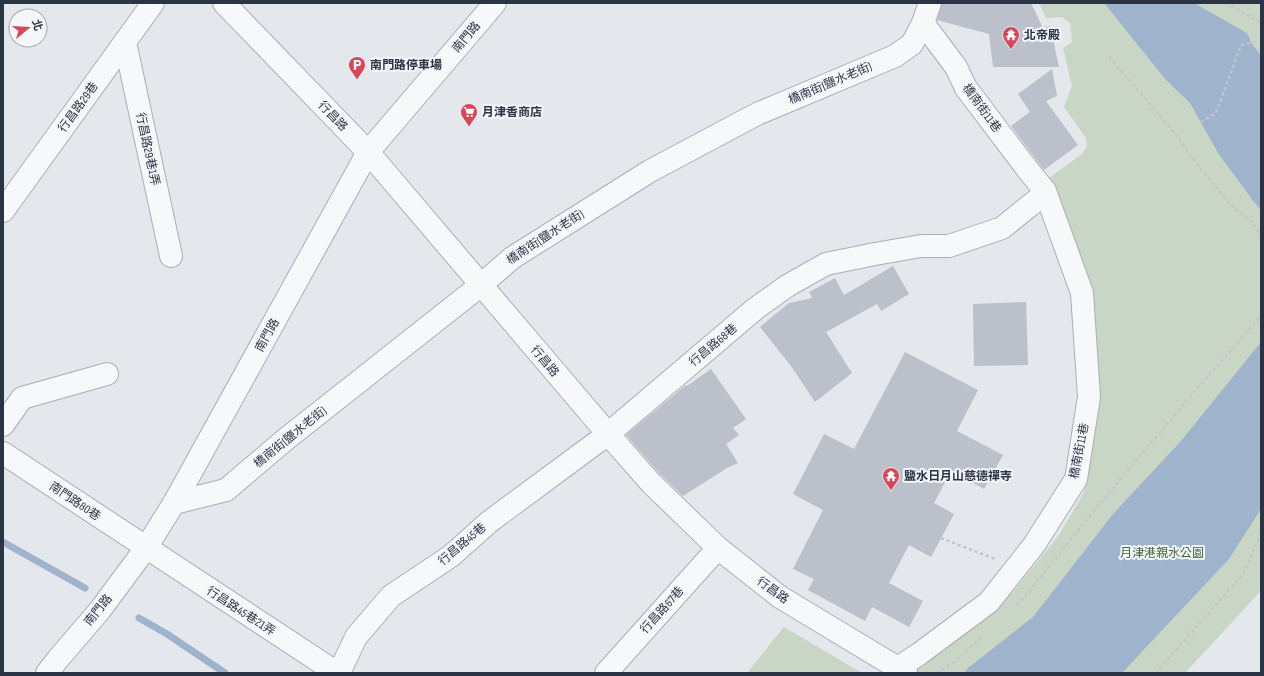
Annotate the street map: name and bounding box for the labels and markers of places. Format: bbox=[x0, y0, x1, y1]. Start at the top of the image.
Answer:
temple icon: 北帝殿 bbox=[1001, 25, 1021, 50]
place label: 北帝殿 bbox=[1024, 28, 1060, 43]
parking icon: 南門路停車場 bbox=[347, 55, 367, 80]
place label: 南門路停車場 bbox=[370, 58, 442, 73]
supermarket icon: 月津香商店 bbox=[459, 102, 479, 127]
place label: 月津香商店 bbox=[482, 105, 542, 120]
temple icon: 鹽水日月山慈德禪寺 bbox=[881, 466, 901, 491]
place label: 鹽水日月山慈德禪寺 bbox=[904, 469, 1012, 484]

